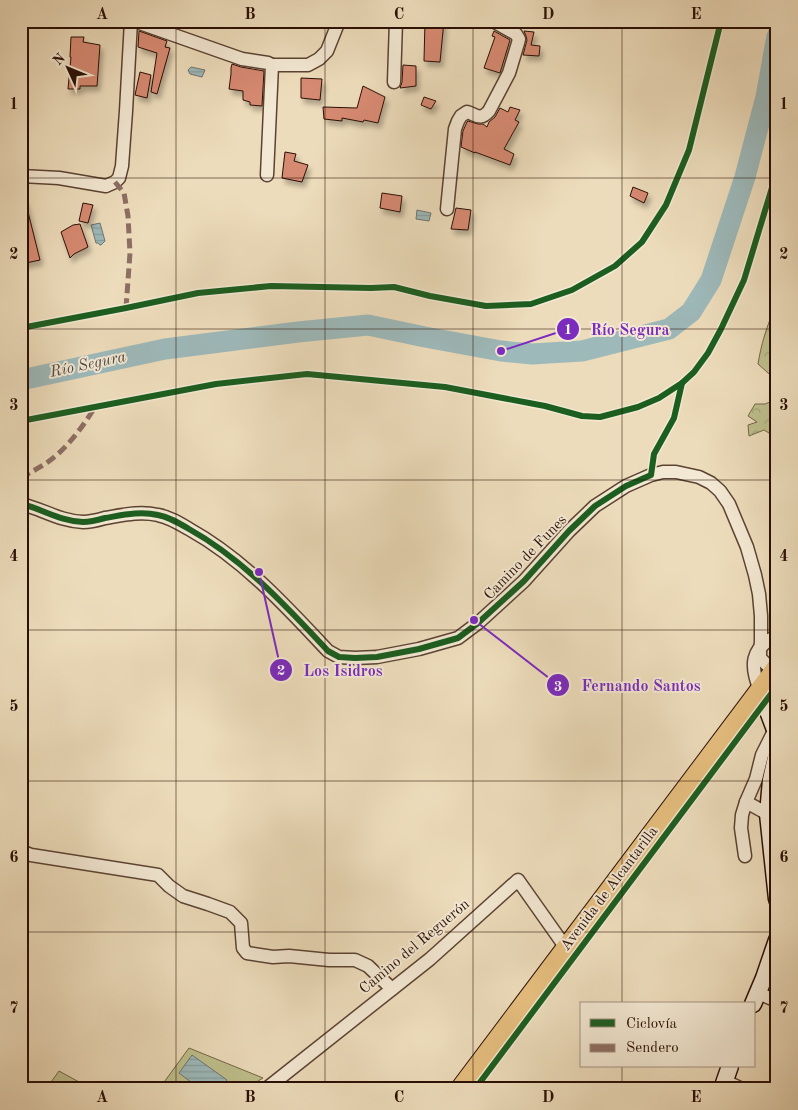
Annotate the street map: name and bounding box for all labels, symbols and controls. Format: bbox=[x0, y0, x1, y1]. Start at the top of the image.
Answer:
text: A bbox=[96, 7, 108, 23]
text: B bbox=[244, 7, 256, 23]
text: C bbox=[394, 7, 404, 23]
text: D bbox=[542, 7, 554, 23]
text: E bbox=[690, 7, 702, 23]
north arrow bbox=[42, 42, 92, 92]
text: N bbox=[51, 51, 68, 68]
text: 1 bbox=[9, 97, 19, 113]
text: 1 bbox=[779, 97, 789, 113]
text: 2 bbox=[9, 247, 19, 263]
text: 2 bbox=[779, 247, 789, 263]
callout: Río Segura bbox=[556, 314, 680, 345]
text: 1 bbox=[564, 323, 572, 338]
text: Río Segura bbox=[590, 323, 670, 339]
water label: Río Segura bbox=[47, 349, 128, 381]
text: 3 bbox=[9, 398, 19, 414]
text: 3 bbox=[779, 398, 789, 414]
street label: Camino de Funes bbox=[482, 513, 570, 603]
text: 4 bbox=[9, 549, 19, 565]
text: 4 bbox=[779, 549, 789, 565]
callout: Los Isidros bbox=[269, 655, 393, 686]
text: 2 bbox=[277, 664, 285, 679]
text: Los Isidros bbox=[303, 664, 383, 680]
callout: Fernando Santos bbox=[546, 670, 710, 701]
text: Fernando Santos bbox=[581, 679, 701, 695]
text: 3 bbox=[554, 680, 562, 695]
text: 5 bbox=[9, 699, 19, 715]
text: 5 bbox=[779, 699, 789, 715]
street label: Avenida de Alcantarilla bbox=[559, 824, 662, 954]
text: 6 bbox=[9, 850, 19, 866]
text: 6 bbox=[779, 850, 789, 866]
street label: Camino del Reguerón bbox=[357, 897, 473, 997]
text: 7 bbox=[9, 1001, 19, 1017]
text: 7 bbox=[779, 1001, 789, 1017]
legend bbox=[580, 1002, 756, 1068]
text: Ciclovía bbox=[626, 1017, 678, 1032]
text: Sendero bbox=[626, 1041, 679, 1056]
text: A bbox=[96, 1090, 108, 1106]
text: B bbox=[244, 1090, 256, 1106]
text: C bbox=[394, 1090, 404, 1106]
text: D bbox=[542, 1090, 554, 1106]
text: E bbox=[690, 1090, 702, 1106]

